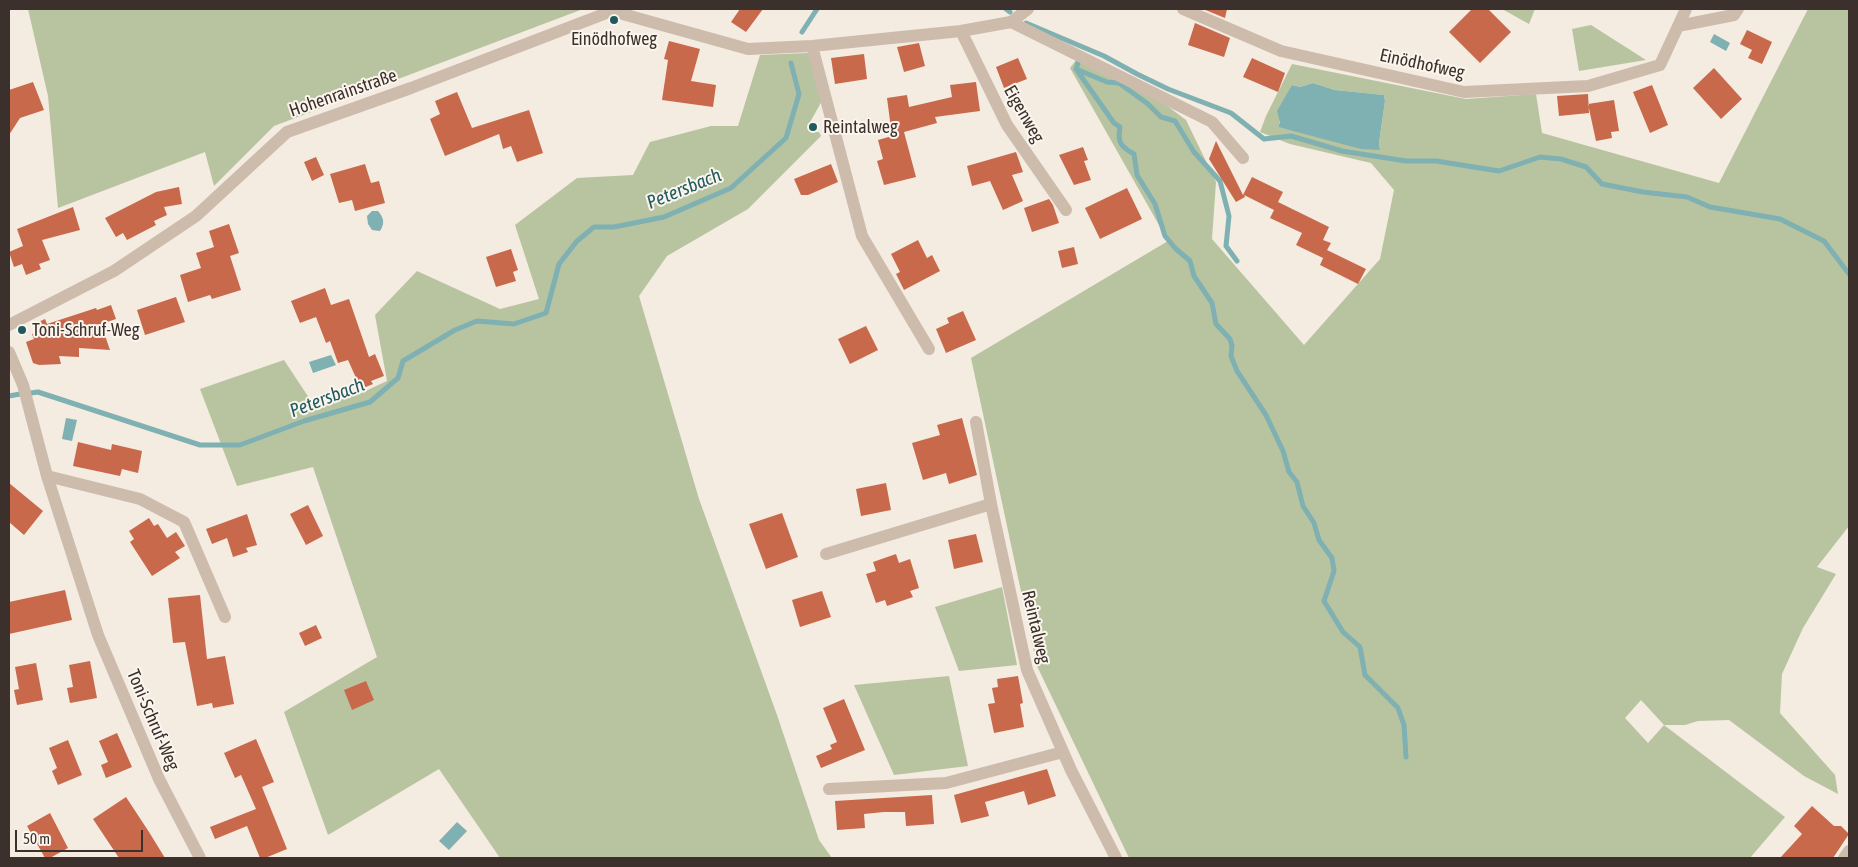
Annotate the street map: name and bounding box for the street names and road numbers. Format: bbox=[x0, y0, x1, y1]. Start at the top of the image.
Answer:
street label: Einödhofweg bbox=[1378, 44, 1466, 84]
street label: Hohenrainstraße bbox=[286, 65, 400, 121]
street label: Eigenweg bbox=[999, 82, 1049, 146]
street label: Reintalweg bbox=[1017, 588, 1055, 666]
street label: Toni-Schruf-Weg bbox=[122, 666, 184, 774]

